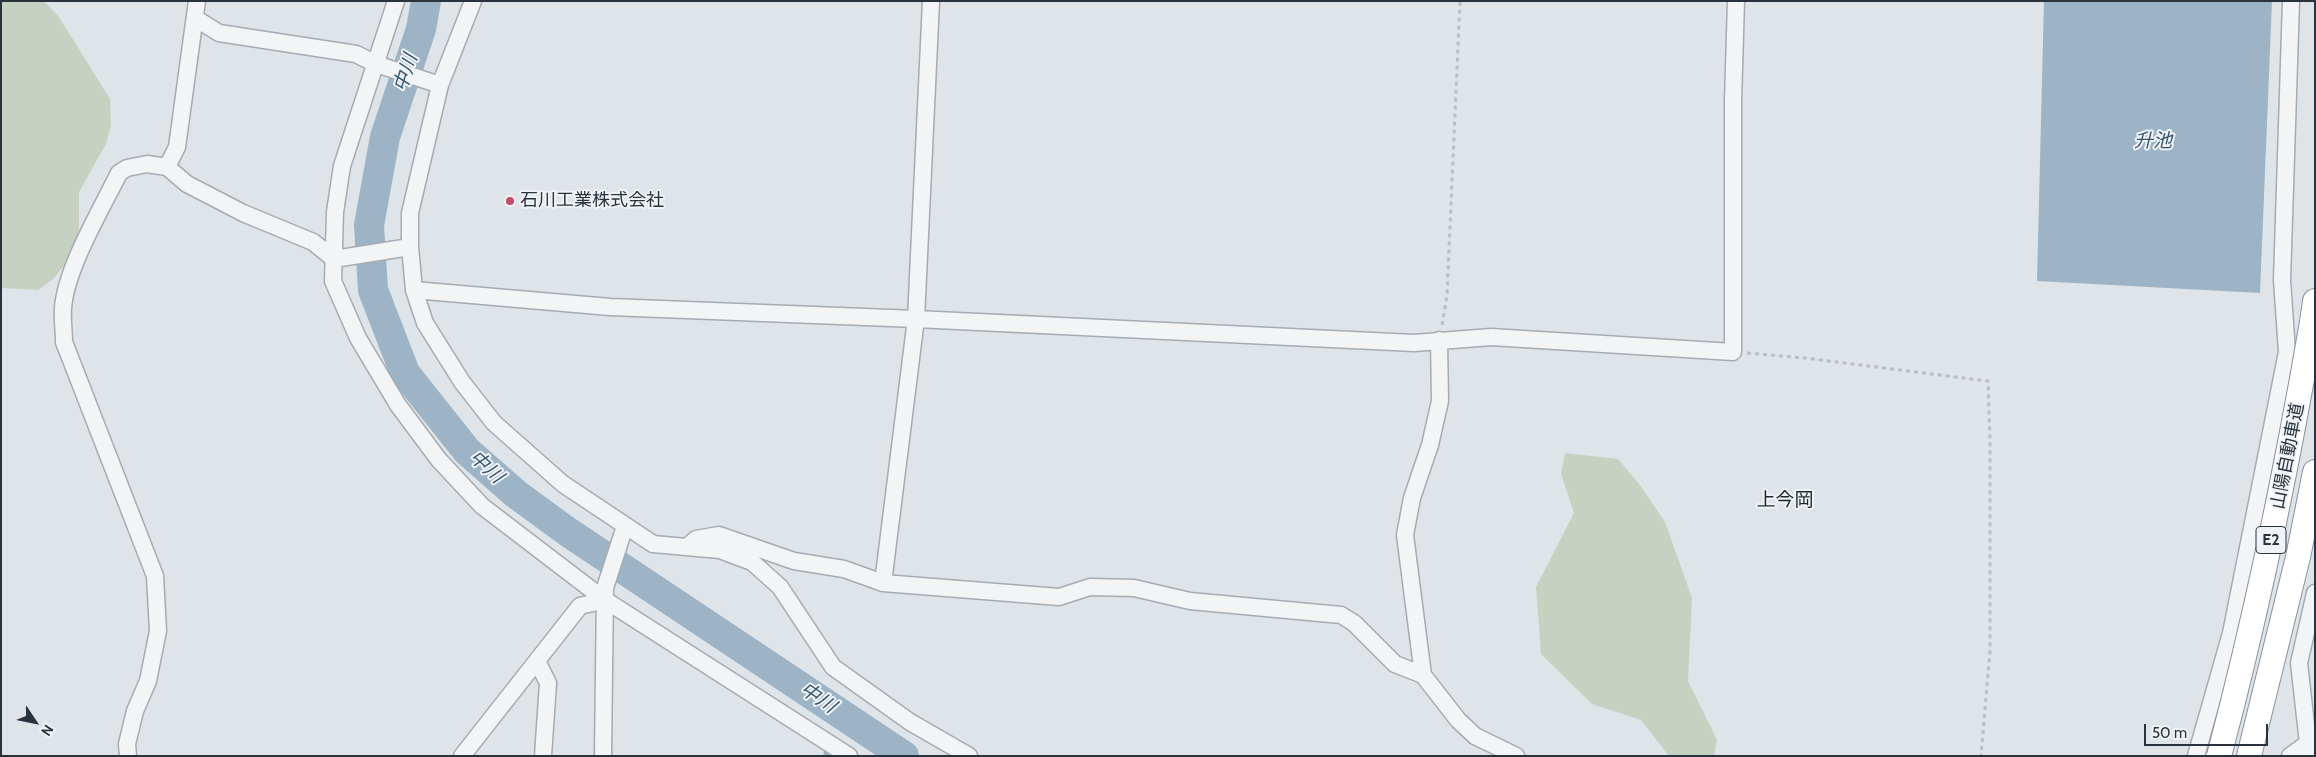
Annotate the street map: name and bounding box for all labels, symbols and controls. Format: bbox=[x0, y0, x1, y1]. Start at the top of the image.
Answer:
water label: 中川 bbox=[389, 51, 423, 95]
water label: 升池 bbox=[2134, 130, 2172, 152]
place label: 石川工業株式会社 bbox=[520, 190, 664, 212]
marker: 石川工業株式会社 bbox=[504, 195, 516, 207]
street label: 山陽自動車道 bbox=[2267, 401, 2309, 511]
water label: 中川 bbox=[464, 446, 508, 488]
district label: 上今岡 bbox=[1757, 489, 1813, 511]
road number: E2 bbox=[2256, 526, 2286, 554]
water label: 中川 bbox=[796, 678, 840, 718]
north arrow bbox=[10, 697, 60, 747]
scale bar bbox=[2146, 714, 2270, 746]
text: N bbox=[37, 721, 58, 740]
text: 50 m bbox=[2152, 724, 2187, 742]

